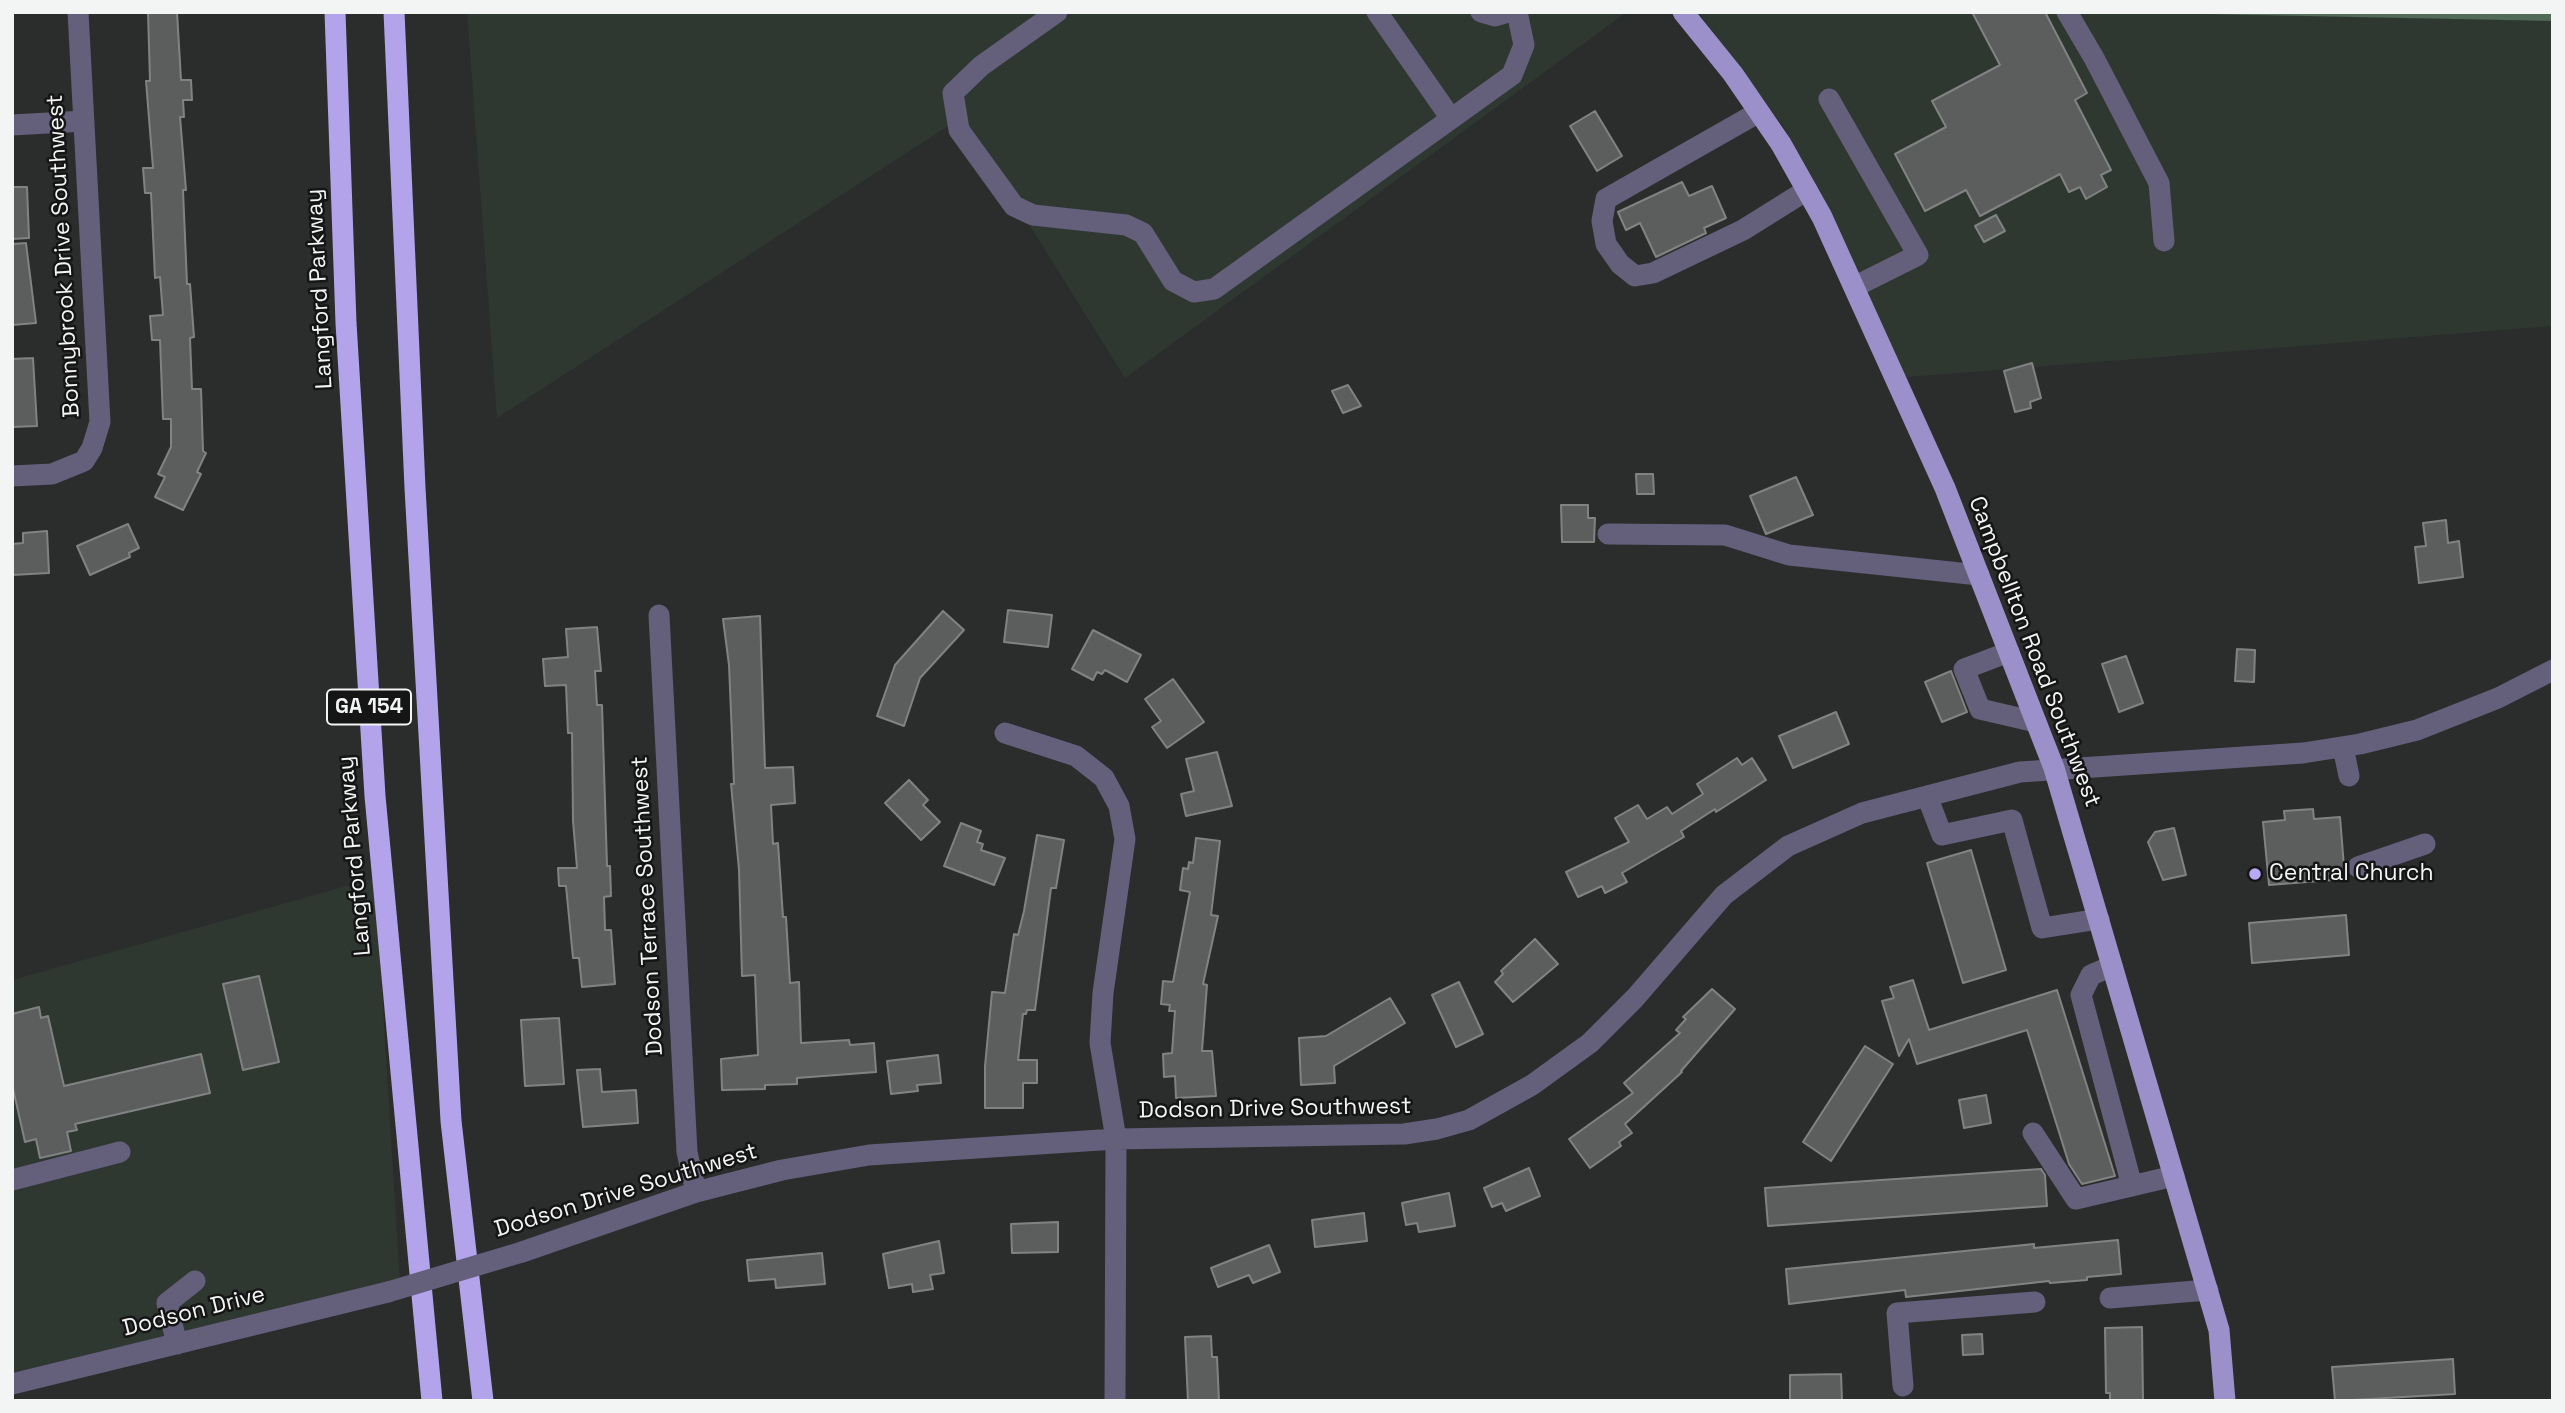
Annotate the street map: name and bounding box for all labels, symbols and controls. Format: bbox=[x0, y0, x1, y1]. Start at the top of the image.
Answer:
street label: Bonnybrook Drive Southwest bbox=[42, 94, 86, 418]
street label: Langford Parkway bbox=[301, 188, 339, 390]
street label: Campbellton Road Southwest bbox=[1962, 493, 2106, 811]
road number: GA 154 bbox=[327, 690, 411, 724]
street label: Langford Parkway bbox=[333, 755, 377, 957]
street label: Dodson Terrace Southwest bbox=[626, 756, 670, 1056]
place label: Central Church bbox=[2269, 860, 2434, 888]
marker: Central Church bbox=[2247, 866, 2263, 882]
street label: Dodson Drive Southwest bbox=[1138, 1093, 1412, 1125]
street label: Dodson Drive Southwest bbox=[492, 1138, 760, 1244]
street label: Dodson Drive bbox=[120, 1281, 268, 1343]

